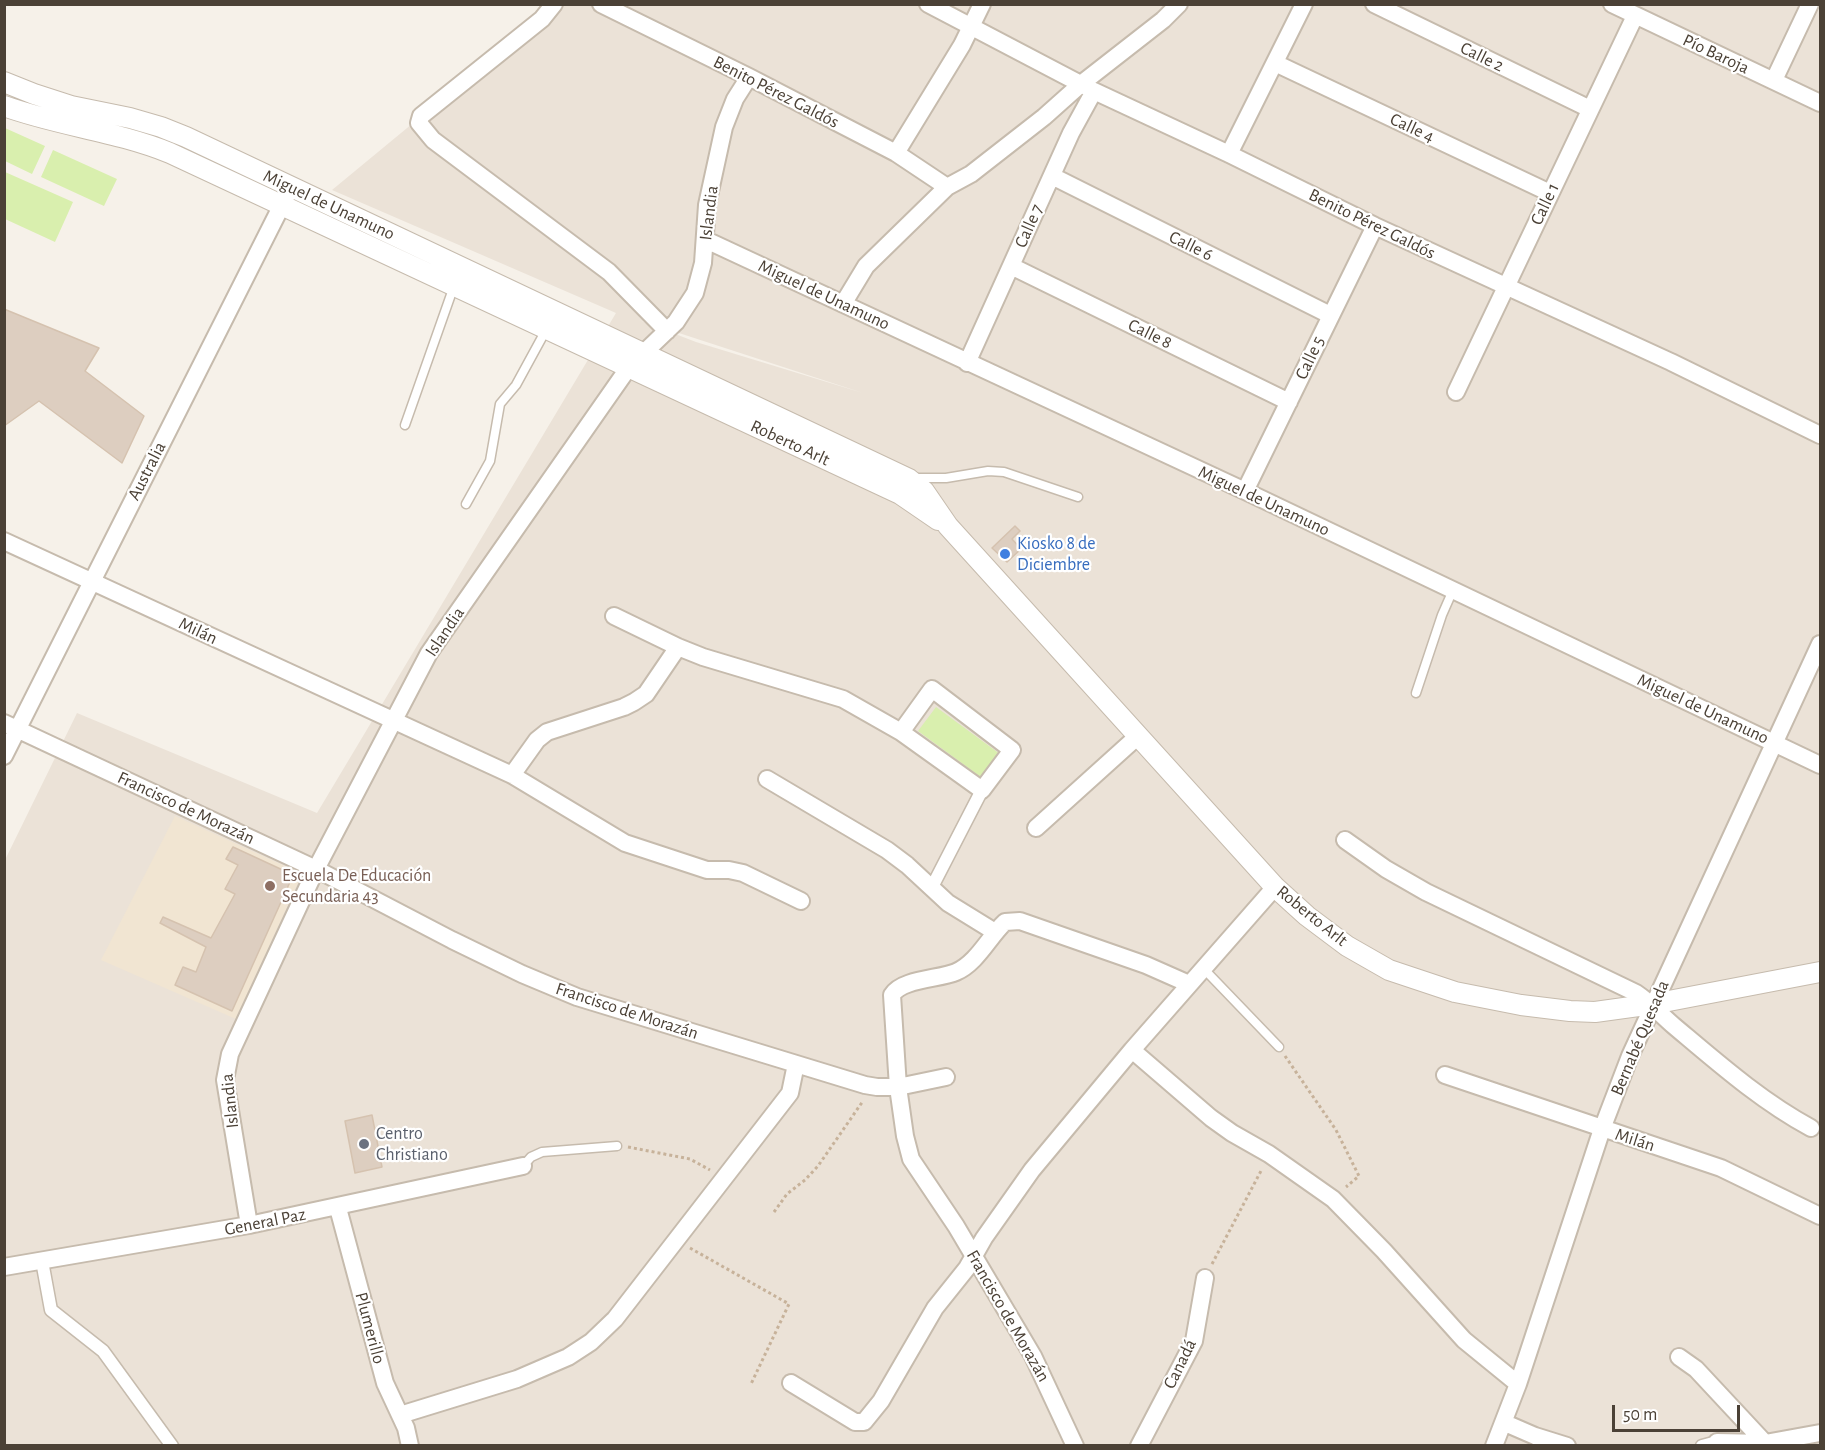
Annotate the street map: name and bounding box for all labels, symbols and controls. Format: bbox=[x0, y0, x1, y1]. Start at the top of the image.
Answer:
street label: Pío Baroja bbox=[1679, 29, 1753, 79]
street label: Calle 2 bbox=[1457, 37, 1507, 77]
street label: Benito Pérez Galdós bbox=[709, 51, 843, 133]
street label: Calle 4 bbox=[1386, 108, 1438, 148]
street label: Miguel de Unamuno bbox=[260, 165, 398, 245]
street label: Calle 1 bbox=[1526, 179, 1564, 229]
street label: Islandia bbox=[695, 184, 723, 242]
street label: Benito Pérez Galdós bbox=[1305, 184, 1439, 264]
street label: Calle 7 bbox=[1010, 201, 1048, 251]
street label: Calle 6 bbox=[1165, 226, 1217, 266]
street label: Miguel de Unamuno bbox=[755, 255, 893, 335]
street label: Calle 8 bbox=[1124, 314, 1176, 354]
street label: Calle 5 bbox=[1291, 333, 1329, 383]
street label: Roberto Arlt bbox=[747, 415, 833, 471]
street label: Australia bbox=[123, 438, 171, 504]
street label: Miguel de Unamuno bbox=[1195, 461, 1333, 541]
place label: Kiosko 8 de Diciembre bbox=[1017, 533, 1096, 576]
marker: Kiosko 8 de Diciembre bbox=[998, 547, 1012, 561]
street label: Islandia bbox=[421, 603, 469, 661]
street label: Milán bbox=[175, 613, 221, 649]
street label: Miguel de Unamuno bbox=[1634, 669, 1772, 749]
street label: Francisco de Morazán bbox=[114, 767, 258, 849]
place label: Escuela De Educación Secundaria 43 bbox=[282, 865, 431, 908]
marker: Escuela De Educación Secundaria 43 bbox=[263, 879, 277, 893]
street label: Roberto Arlt bbox=[1272, 881, 1352, 951]
street label: Bernabé Quesada bbox=[1606, 977, 1674, 1099]
street label: Francisco de Morazán bbox=[553, 978, 701, 1044]
street label: Islandia bbox=[216, 1073, 244, 1129]
place label: Centro Christiano bbox=[376, 1123, 448, 1166]
street label: Milán bbox=[1612, 1123, 1658, 1157]
marker: Centro Christiano bbox=[357, 1137, 371, 1151]
street label: General Paz bbox=[223, 1204, 307, 1240]
street label: Francisco de Morazán bbox=[961, 1246, 1055, 1386]
street label: Plumerillo bbox=[350, 1290, 390, 1366]
street label: Canadá bbox=[1159, 1336, 1201, 1392]
scale bar bbox=[1615, 1393, 1742, 1431]
text: 50 m bbox=[1623, 1406, 1657, 1424]

